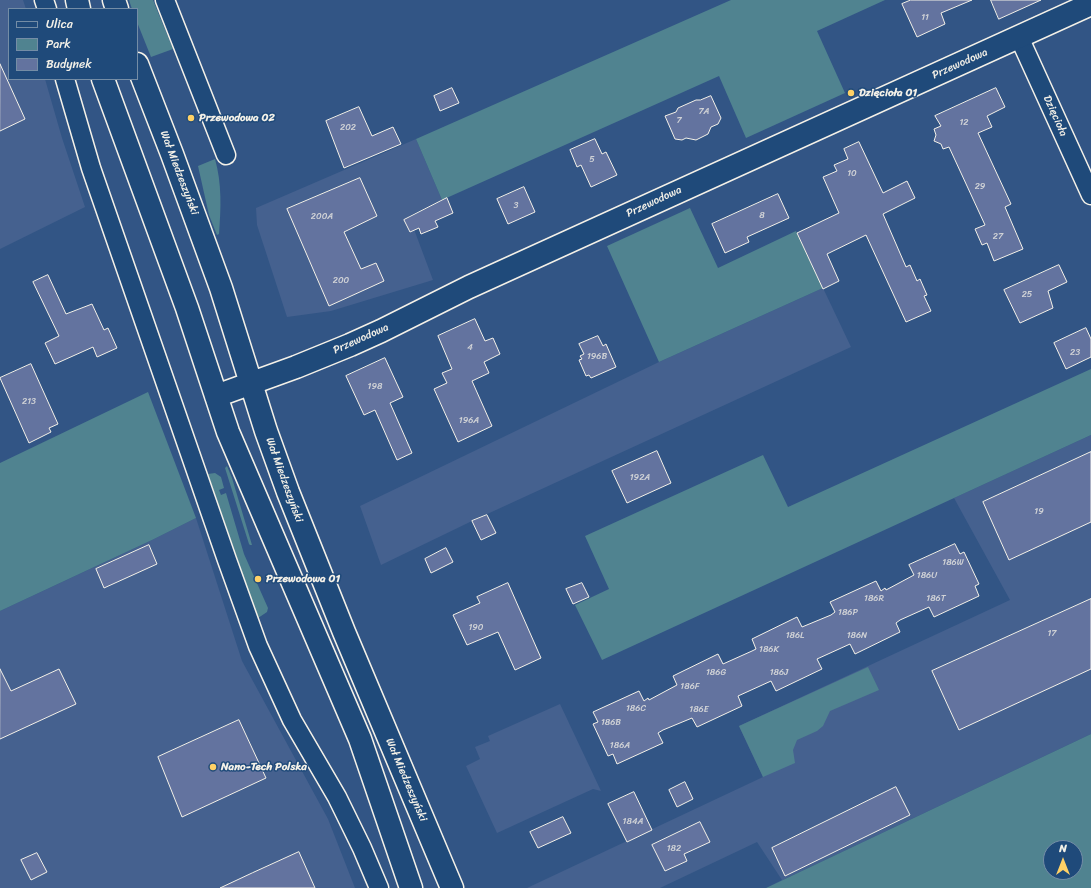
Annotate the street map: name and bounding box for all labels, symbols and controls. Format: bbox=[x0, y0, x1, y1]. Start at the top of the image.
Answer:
legend bbox=[8, 8, 138, 80]
text: Ulica bbox=[46, 13, 73, 35]
house number: 11 bbox=[921, 13, 929, 23]
text: Park bbox=[46, 33, 71, 55]
street label: Przewodowa bbox=[930, 46, 990, 82]
text: Budynek bbox=[46, 53, 92, 75]
place label: Dzięcioła 01 bbox=[859, 86, 917, 100]
marker: Dzięcioła 01 bbox=[846, 88, 856, 98]
street label: Dzięcioła bbox=[1040, 93, 1070, 139]
house number: 7A bbox=[698, 107, 710, 117]
place label: Przewodowa 02 bbox=[199, 111, 275, 125]
marker: Przewodowa 02 bbox=[186, 113, 196, 123]
house number: 7 bbox=[676, 116, 682, 126]
house number: 12 bbox=[959, 118, 969, 128]
house number: 202 bbox=[340, 123, 356, 133]
street label: Wał Miedzeszyński bbox=[157, 129, 201, 217]
house number: 5 bbox=[589, 155, 595, 165]
house number: 10 bbox=[847, 169, 857, 179]
house number: 29 bbox=[975, 182, 985, 192]
street label: Przewodowa bbox=[624, 183, 684, 221]
house number: 3 bbox=[514, 201, 518, 211]
house number: 8 bbox=[759, 211, 765, 221]
house number: 200A bbox=[311, 212, 333, 222]
house number: 27 bbox=[993, 232, 1003, 242]
house number: 200 bbox=[333, 276, 349, 286]
house number: 25 bbox=[1022, 290, 1032, 300]
street label: Przewodowa bbox=[331, 321, 391, 357]
house number: 4 bbox=[467, 343, 473, 353]
house number: 23 bbox=[1070, 348, 1080, 358]
house number: 196B bbox=[587, 352, 607, 362]
house number: 198 bbox=[368, 382, 382, 392]
house number: 213 bbox=[22, 397, 36, 407]
house number: 196A bbox=[459, 416, 479, 426]
street label: Wał Miedzeszyński bbox=[263, 436, 305, 524]
house number: 192A bbox=[630, 473, 650, 483]
house number: 19 bbox=[1034, 507, 1044, 517]
house number: 186W bbox=[942, 558, 964, 568]
house number: 186U bbox=[917, 571, 937, 581]
place label: Przewodowa 01 bbox=[266, 572, 340, 586]
marker: Przewodowa 01 bbox=[253, 574, 263, 584]
house number: 186R bbox=[864, 594, 884, 604]
house number: 186T bbox=[926, 594, 946, 604]
house number: 186P bbox=[838, 608, 858, 618]
house number: 190 bbox=[468, 623, 484, 633]
house number: 17 bbox=[1048, 629, 1056, 639]
house number: 186L bbox=[786, 631, 804, 641]
house number: 186N bbox=[847, 631, 867, 641]
house number: 186K bbox=[759, 645, 779, 655]
house number: 186G bbox=[706, 668, 726, 678]
house number: 186J bbox=[770, 668, 788, 678]
house number: 186F bbox=[680, 682, 700, 692]
house number: 186C bbox=[626, 704, 646, 714]
house number: 186E bbox=[689, 705, 709, 715]
house number: 186B bbox=[601, 718, 621, 728]
street label: Wał Miedzeszyński bbox=[382, 736, 430, 824]
house number: 186A bbox=[610, 741, 630, 751]
place label: Nano-Tech Polska bbox=[221, 760, 307, 774]
marker: Nano-Tech Polska bbox=[208, 762, 218, 772]
house number: 184A bbox=[623, 817, 643, 827]
text: N bbox=[1059, 839, 1067, 858]
north arrow bbox=[1043, 840, 1083, 880]
house number: 182 bbox=[667, 844, 681, 854]

